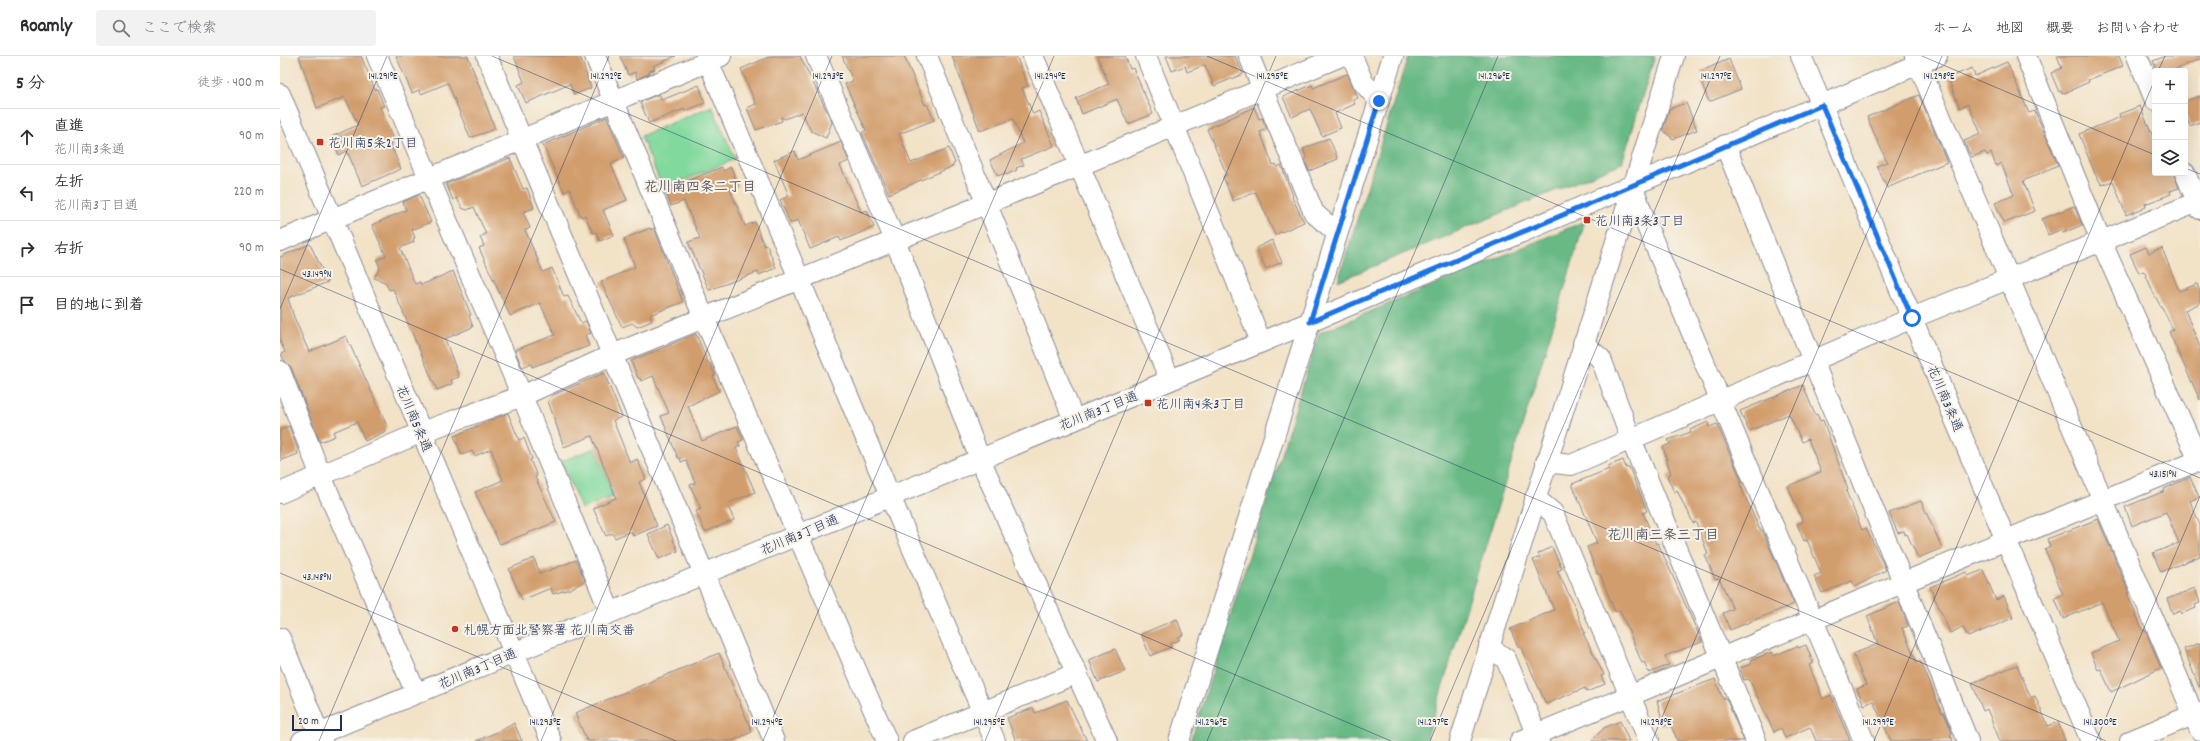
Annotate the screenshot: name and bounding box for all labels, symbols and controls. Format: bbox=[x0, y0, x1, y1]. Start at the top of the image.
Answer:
search box bbox=[96, 10, 376, 46]
text: Roamly bbox=[20, 14, 72, 41]
icon: search bbox=[110, 17, 132, 39]
text: ここで検索 bbox=[142, 18, 217, 40]
text: ホーム bbox=[1933, 19, 1974, 39]
text: 地図 bbox=[1996, 19, 2024, 39]
text: 概要 bbox=[2046, 19, 2074, 39]
text: お問い合わせ bbox=[2096, 19, 2180, 39]
map controls bbox=[2152, 68, 2188, 176]
button: + bbox=[2152, 68, 2188, 104]
text: 141.291°E bbox=[368, 70, 398, 84]
text: 141.292°E bbox=[590, 70, 622, 84]
text: 141.293°E bbox=[812, 70, 844, 84]
text: 141.294°E bbox=[1034, 70, 1066, 84]
text: 141.295°E bbox=[1256, 70, 1288, 84]
text: 141.296°E bbox=[1478, 70, 1510, 84]
text: 141.297°E bbox=[1701, 70, 1732, 84]
text: 141.298°E bbox=[1924, 70, 1955, 84]
text: 5 分 bbox=[16, 73, 45, 97]
text: 徒歩 · 400 m bbox=[198, 74, 264, 93]
route end bbox=[1370, 92, 1388, 110]
button: − bbox=[2152, 104, 2188, 140]
text: 直進 bbox=[54, 116, 84, 138]
icon: ahead bbox=[16, 126, 38, 148]
text: 90 m bbox=[239, 127, 264, 146]
place label: 花川南5条2丁目 bbox=[328, 135, 418, 154]
marker: 花川南5条2丁目 bbox=[315, 137, 325, 147]
button: layers bbox=[2152, 140, 2188, 176]
text: 花川南3条通 bbox=[54, 141, 125, 160]
text: 左折 bbox=[54, 172, 84, 194]
district label: 花川南四条二丁目 bbox=[644, 178, 756, 198]
icon: left bbox=[16, 182, 38, 204]
text: 220 m bbox=[234, 183, 264, 202]
text: 花川南3丁目通 bbox=[54, 197, 138, 216]
place label: 花川南3条3丁目 bbox=[1595, 213, 1685, 232]
marker: 花川南3条3丁目 bbox=[1582, 215, 1592, 225]
icon: right bbox=[16, 238, 38, 260]
text: 右折 bbox=[54, 239, 84, 261]
text: 90 m bbox=[239, 239, 264, 258]
text: 43.149°N bbox=[302, 268, 332, 282]
icon: arrive bbox=[16, 294, 38, 316]
text: 目的地に到着 bbox=[54, 295, 144, 317]
route start bbox=[1903, 309, 1921, 327]
street label: 花川南3条通 bbox=[1921, 363, 1966, 435]
street label: 花川南5条通 bbox=[390, 383, 435, 455]
street label: 花川南3丁目通 bbox=[1057, 388, 1141, 437]
place label: 花川南4条3丁目 bbox=[1156, 396, 1245, 415]
marker: 花川南4条3丁目 bbox=[1143, 398, 1153, 408]
text: 43.151°N bbox=[2149, 468, 2177, 482]
street label: 花川南3丁目通 bbox=[758, 511, 842, 561]
district label: 花川南三条三丁目 bbox=[1607, 526, 1719, 546]
text: 43.148°N bbox=[303, 571, 331, 585]
place label: 札幌方面北警察署 花川南交番 bbox=[463, 622, 635, 641]
marker: 札幌方面北警察署 花川南交番 bbox=[450, 624, 460, 634]
street label: 花川南3丁目通 bbox=[436, 645, 520, 695]
scale bar bbox=[292, 713, 342, 732]
text: 20 m bbox=[298, 714, 319, 730]
text: 141.293°E bbox=[529, 716, 561, 730]
text: 141.294°E bbox=[751, 716, 783, 730]
text: 141.295°E bbox=[973, 716, 1005, 730]
text: 141.296°E bbox=[1195, 716, 1227, 730]
text: 141.297°E bbox=[1418, 716, 1449, 730]
text: 141.298°E bbox=[1641, 716, 1672, 730]
text: 141.299°E bbox=[1862, 716, 1894, 730]
text: 141.300°E bbox=[2083, 716, 2117, 730]

